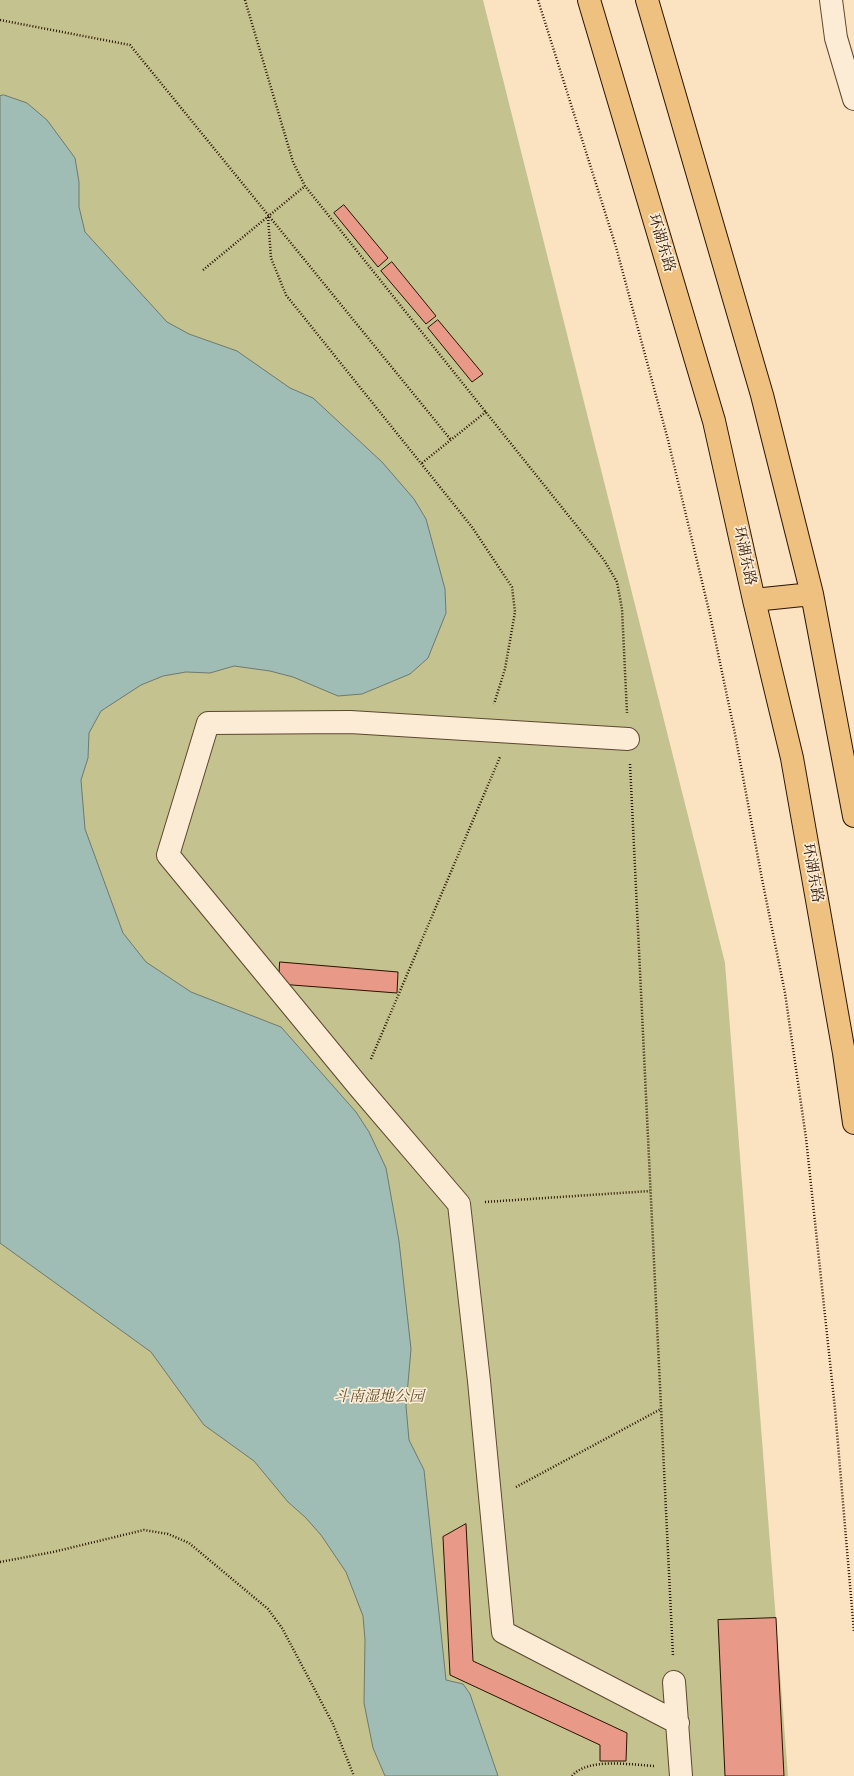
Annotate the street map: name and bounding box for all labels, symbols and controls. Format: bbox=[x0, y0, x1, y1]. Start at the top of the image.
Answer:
street label: 环湖东路 bbox=[644, 212, 678, 274]
street label: 环湖东路 bbox=[729, 525, 759, 587]
street label: 环湖东路 bbox=[798, 842, 826, 904]
park label: 斗南湿地公园 bbox=[334, 1388, 424, 1406]

